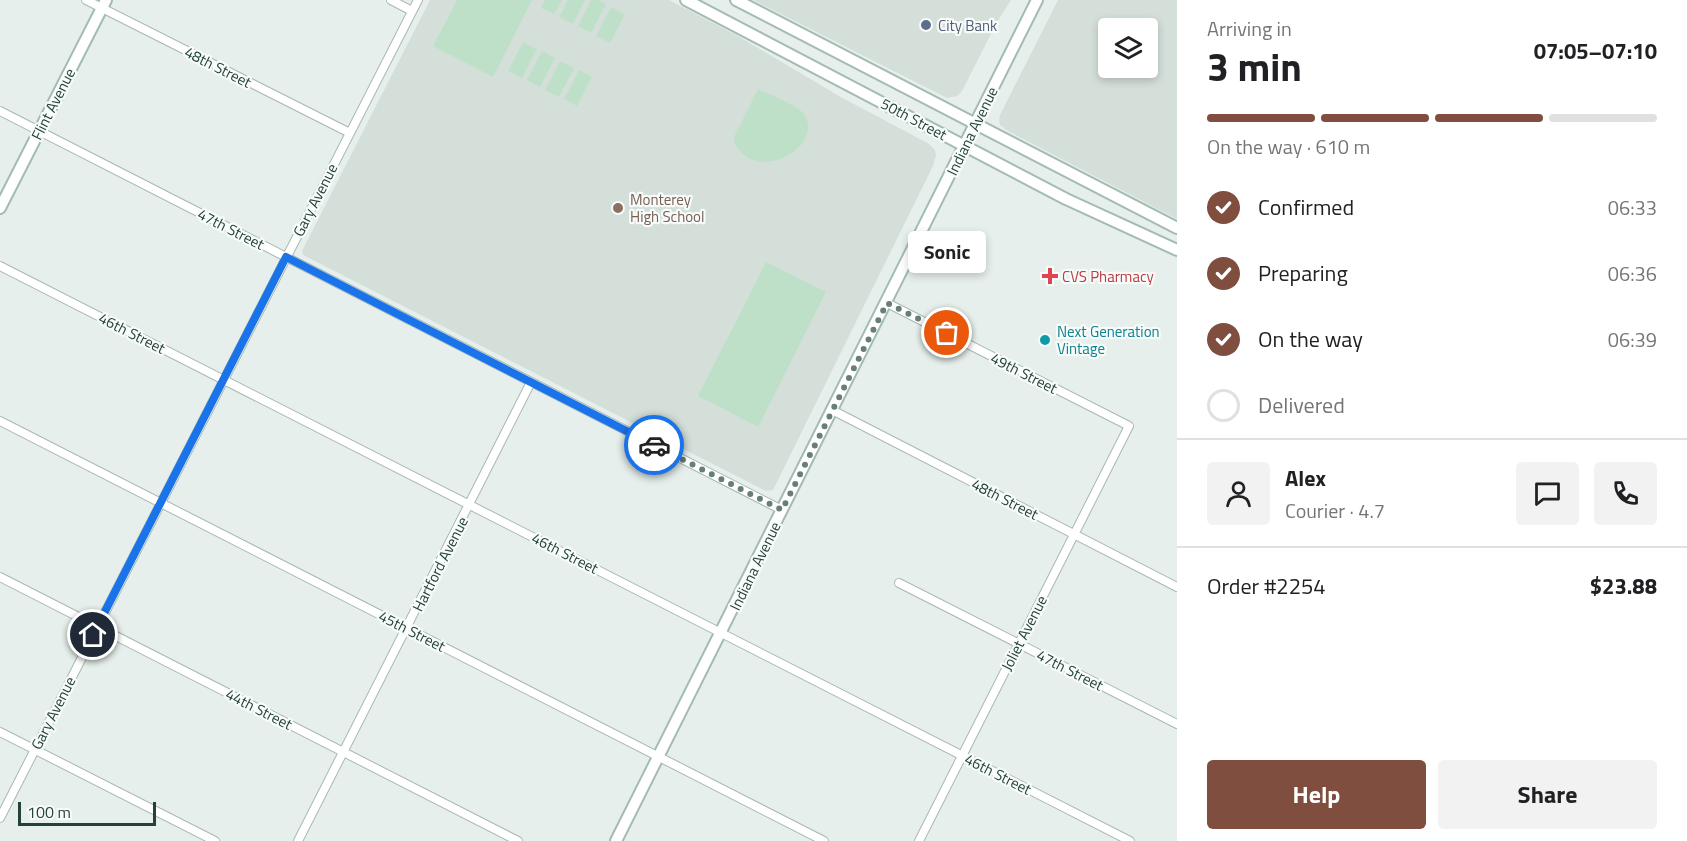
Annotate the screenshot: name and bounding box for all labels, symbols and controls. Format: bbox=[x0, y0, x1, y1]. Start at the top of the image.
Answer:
text: Arriving in bbox=[1207, 13, 1292, 44]
place label: City Bank bbox=[938, 14, 997, 37]
marker: City Bank bbox=[919, 18, 933, 32]
map controls bbox=[1098, 18, 1158, 78]
button: layers bbox=[1098, 18, 1158, 78]
text: 07:05–07:10 bbox=[1534, 34, 1657, 68]
text: 3 min bbox=[1207, 37, 1302, 96]
street label: 48th Street bbox=[181, 40, 256, 94]
street label: Flint Avenue bbox=[25, 64, 81, 144]
street label: Indiana Avenue bbox=[941, 83, 1003, 179]
street label: 50th Street bbox=[877, 92, 952, 146]
text: On the way · 610 m bbox=[1207, 131, 1370, 162]
street label: Gary Avenue bbox=[287, 159, 343, 241]
place label: Monterey High School bbox=[630, 188, 705, 228]
text: Confirmed bbox=[1258, 190, 1354, 224]
icon: check bbox=[1207, 191, 1240, 224]
text: 06:33 bbox=[1608, 192, 1657, 223]
marker: Monterey High School bbox=[611, 201, 625, 215]
street label: 47th Street bbox=[194, 202, 269, 256]
callout: Sonic bbox=[908, 231, 986, 273]
text: Sonic bbox=[924, 236, 970, 267]
text: Preparing bbox=[1258, 256, 1348, 290]
icon: check bbox=[1207, 257, 1240, 290]
text: 06:36 bbox=[1608, 258, 1657, 289]
place label: CVS Pharmacy bbox=[1062, 265, 1154, 288]
marker: CVS Pharmacy bbox=[1043, 269, 1057, 283]
street label: 46th Street bbox=[95, 306, 170, 360]
pin bbox=[921, 307, 972, 358]
icon: bag bbox=[930, 316, 963, 349]
place label: Next Generation Vintage bbox=[1057, 320, 1160, 360]
text: On the way bbox=[1258, 322, 1363, 356]
icon: check bbox=[1207, 323, 1240, 356]
text: 06:39 bbox=[1608, 324, 1657, 355]
marker: Next Generation Vintage bbox=[1038, 333, 1052, 347]
street label: 49th Street bbox=[987, 346, 1062, 400]
text: Delivered bbox=[1258, 388, 1345, 422]
courier bbox=[624, 415, 684, 475]
icon: car bbox=[638, 429, 671, 462]
text: Alex bbox=[1285, 461, 1326, 495]
button: person bbox=[1207, 462, 1270, 525]
button: chat bbox=[1516, 462, 1579, 525]
button: phone bbox=[1594, 462, 1657, 525]
street label: 48th Street bbox=[968, 472, 1043, 526]
text: Courier · 4.7 bbox=[1285, 495, 1385, 526]
street label: Hartford Avenue bbox=[406, 512, 474, 616]
street label: Indiana Avenue bbox=[724, 518, 786, 614]
street label: 46th Street bbox=[528, 526, 603, 580]
text: Order #2254 bbox=[1207, 569, 1326, 603]
text: $23.88 bbox=[1590, 569, 1657, 603]
street label: Joliet Avenue bbox=[995, 591, 1053, 675]
street label: 45th Street bbox=[375, 604, 450, 658]
pin bbox=[67, 609, 118, 660]
icon: home bbox=[76, 618, 109, 651]
street label: 47th Street bbox=[1033, 643, 1108, 697]
street label: Gary Avenue bbox=[25, 672, 81, 754]
street label: 44th Street bbox=[222, 682, 297, 736]
street label: 46th Street bbox=[961, 747, 1036, 801]
button: Help bbox=[1207, 760, 1426, 829]
button: Share bbox=[1438, 760, 1657, 829]
scale bar bbox=[18, 799, 156, 826]
text: 100 m bbox=[27, 800, 71, 824]

